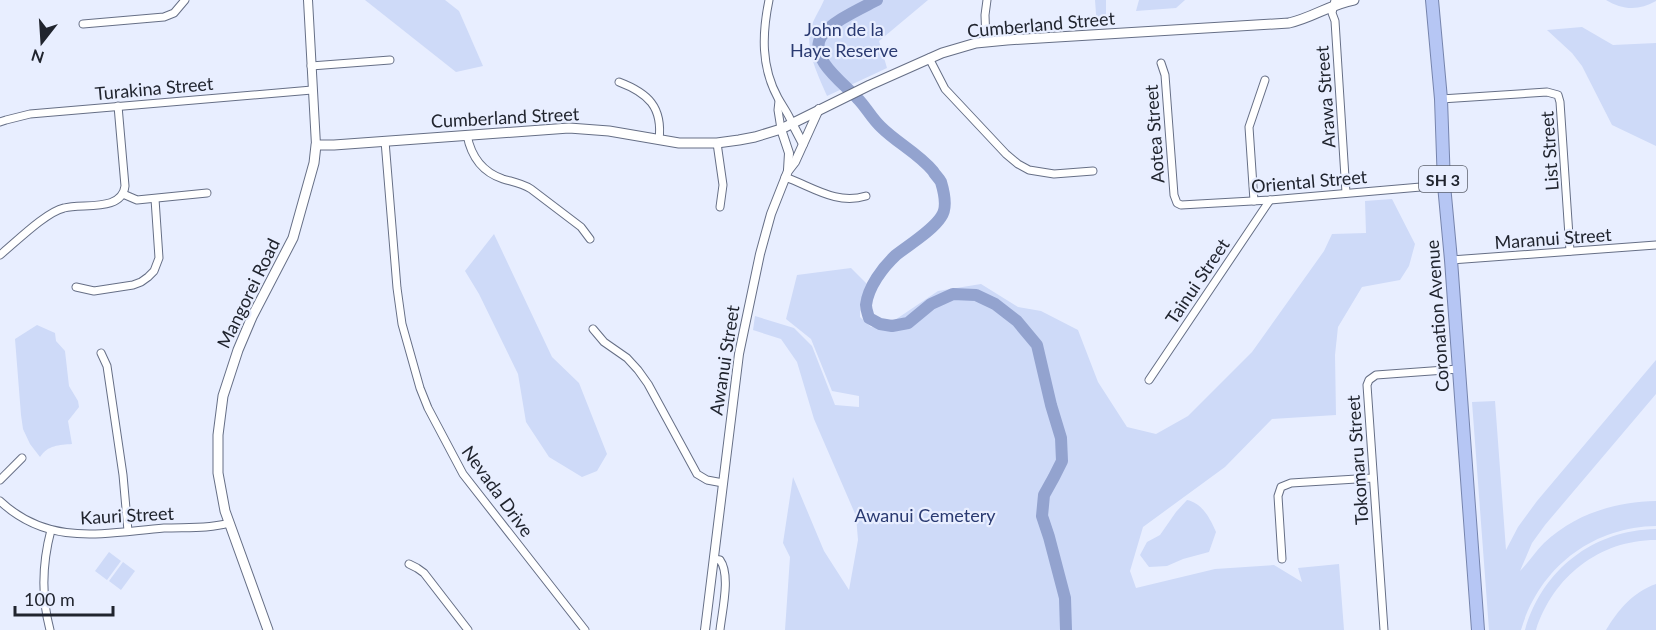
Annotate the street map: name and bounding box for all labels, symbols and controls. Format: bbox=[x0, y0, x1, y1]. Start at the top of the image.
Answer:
street label: Cumberland Street bbox=[966, 7, 1116, 41]
north arrow bbox=[12, 12, 72, 72]
park label: John de la Haye Reserve bbox=[790, 18, 898, 61]
street label: Arawa Street bbox=[1310, 45, 1340, 149]
text: N bbox=[29, 46, 46, 68]
street label: Turakina Street bbox=[94, 72, 215, 104]
street label: Aotea Street bbox=[1140, 83, 1168, 184]
street label: Cumberland Street bbox=[430, 102, 580, 132]
street label: List Street bbox=[1535, 110, 1563, 192]
street label: Oriental Street bbox=[1250, 165, 1368, 197]
road number: SH 3 bbox=[1419, 166, 1467, 192]
street label: Maranui Street bbox=[1494, 223, 1613, 253]
street label: Tainui Street bbox=[1160, 234, 1234, 328]
street label: Mangorei Road bbox=[212, 235, 284, 351]
street label: Coronation Avenue bbox=[1421, 239, 1453, 393]
street label: Awanui Street bbox=[704, 303, 744, 417]
street label: Tokomaru Street bbox=[1341, 394, 1373, 526]
street label: Nevada Drive bbox=[458, 441, 538, 541]
street label: Kauri Street bbox=[80, 502, 175, 528]
park label: Awanui Cemetery bbox=[855, 504, 996, 526]
scale bar bbox=[15, 579, 112, 617]
text: 100 m bbox=[24, 588, 75, 610]

